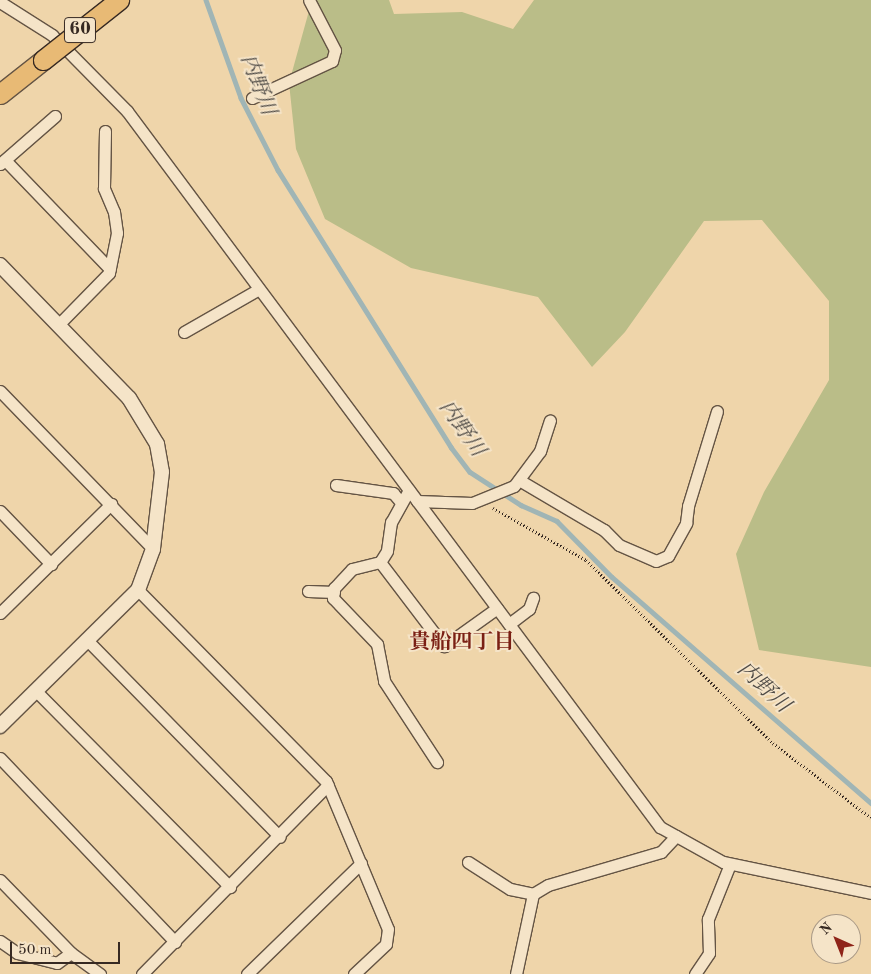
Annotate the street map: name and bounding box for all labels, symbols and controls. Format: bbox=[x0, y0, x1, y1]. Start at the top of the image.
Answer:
road number: 60 bbox=[64, 14, 96, 46]
water label: 内野川 bbox=[234, 51, 280, 119]
water label: 内野川 bbox=[433, 396, 489, 462]
district label: 貴船四丁目 bbox=[410, 630, 514, 656]
water label: 内野川 bbox=[731, 657, 795, 719]
north arrow bbox=[811, 914, 861, 964]
text: N bbox=[818, 920, 835, 938]
scale bar bbox=[12, 932, 122, 964]
text: 50 m bbox=[18, 943, 52, 958]

